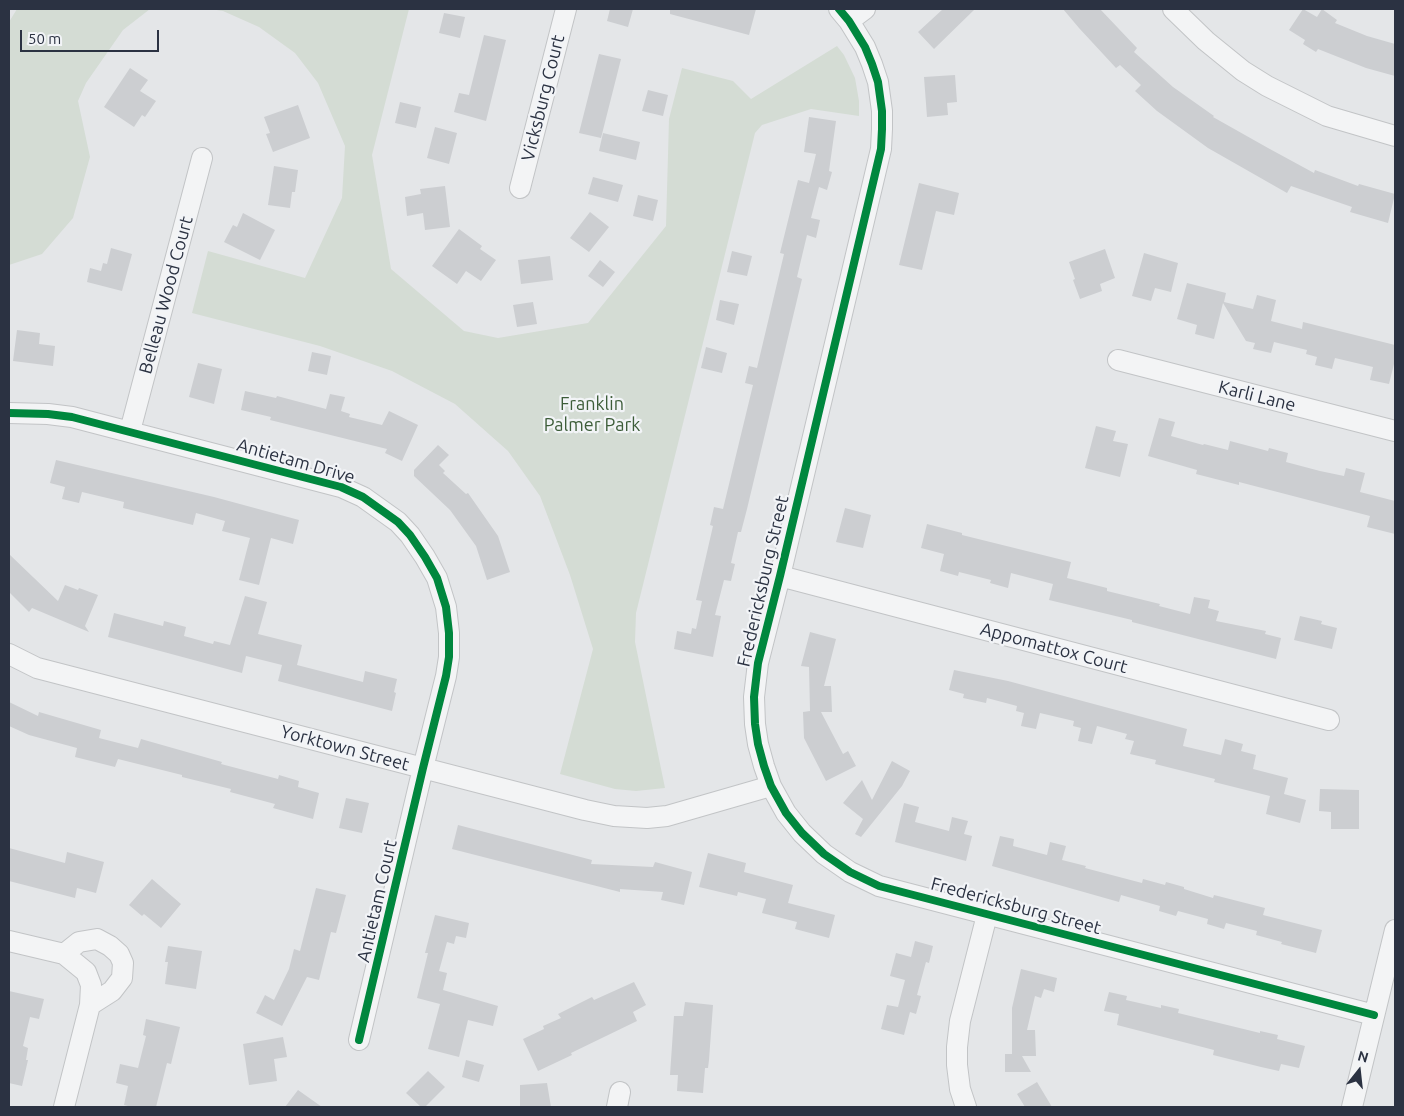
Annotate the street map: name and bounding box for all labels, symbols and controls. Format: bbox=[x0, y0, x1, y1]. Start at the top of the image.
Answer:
scale bar bbox=[22, 20, 161, 52]
text: 50 m bbox=[28, 30, 61, 47]
street label: Vicksburg Court bbox=[517, 33, 569, 163]
street label: Belleau Wood Court bbox=[135, 214, 197, 376]
street label: Karli Lane bbox=[1216, 376, 1298, 416]
park label: Franklin Palmer Park bbox=[544, 393, 640, 436]
street label: Antietam Drive bbox=[234, 434, 358, 488]
street label: Fredericksburg Street bbox=[733, 493, 793, 669]
street label: Appomattox Court bbox=[978, 618, 1130, 678]
street label: Yorktown Street bbox=[278, 720, 412, 776]
street label: Antietam Court bbox=[352, 838, 402, 964]
street label: Fredericksburg Street bbox=[929, 873, 1103, 939]
north arrow bbox=[1334, 1046, 1384, 1096]
text: N bbox=[1356, 1047, 1370, 1066]

